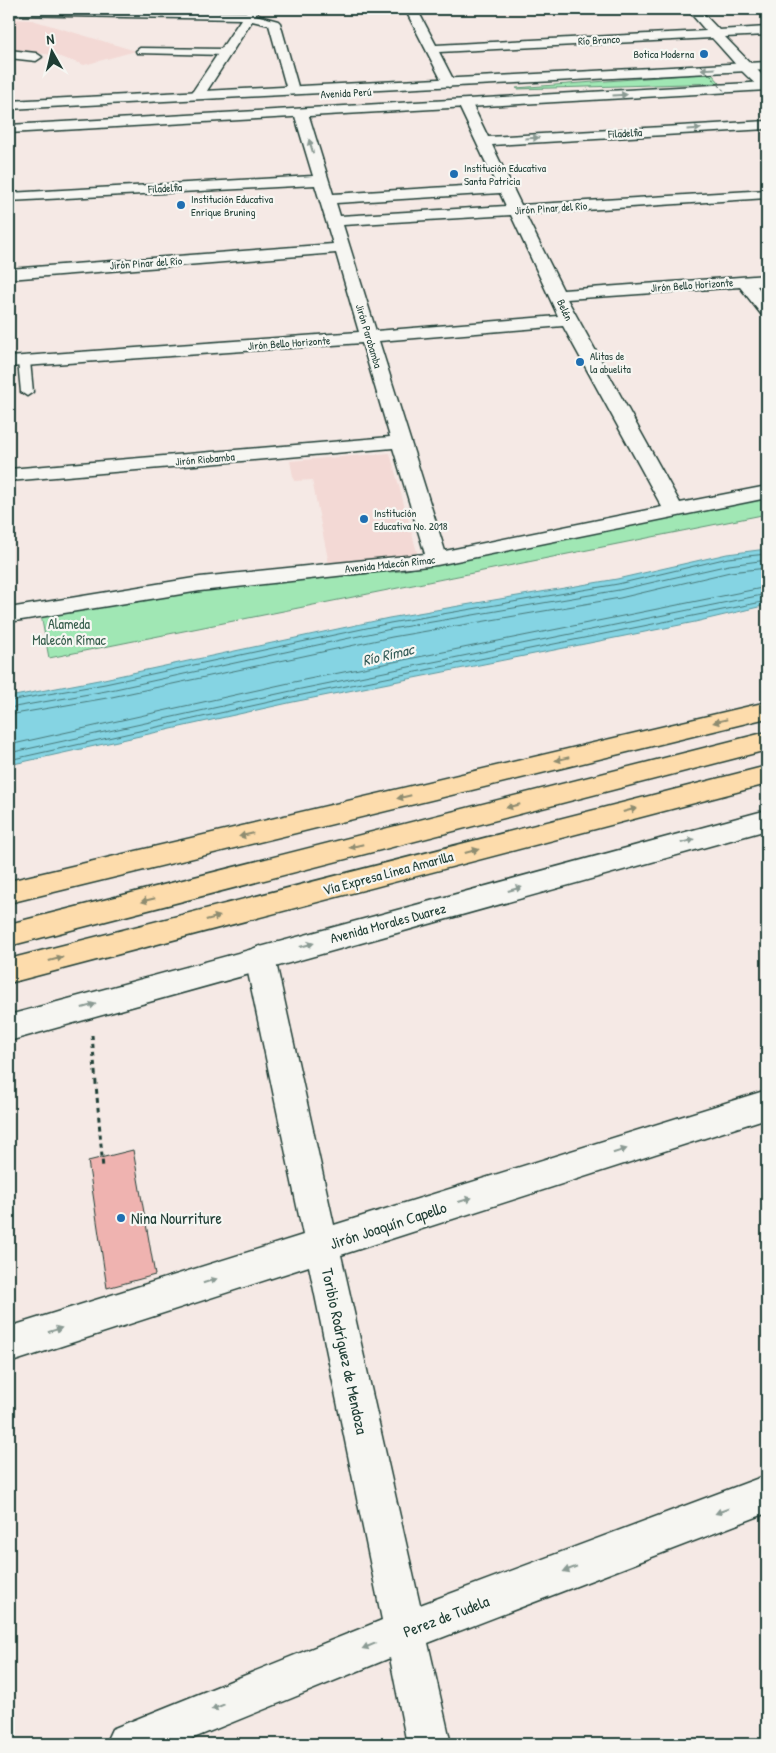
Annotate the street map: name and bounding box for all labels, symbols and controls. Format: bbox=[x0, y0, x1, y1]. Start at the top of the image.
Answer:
north arrow bbox=[28, 28, 78, 78]
text: N bbox=[45, 29, 56, 49]
street label: Río Branco bbox=[578, 32, 621, 48]
place label: Botica Moderna bbox=[633, 47, 695, 61]
marker: Botica Moderna bbox=[698, 48, 710, 60]
one-way arrow bbox=[700, 65, 716, 73]
street label: Avenida Perú bbox=[320, 85, 372, 101]
one-way arrow bbox=[612, 90, 628, 98]
one-way arrow bbox=[686, 124, 702, 132]
street label: Filadelfia bbox=[607, 125, 643, 141]
one-way arrow bbox=[524, 134, 540, 142]
one-way arrow bbox=[307, 139, 315, 154]
place label: Institución Educativa Santa Patricia bbox=[464, 161, 547, 188]
marker: Institución Educativa Santa Patricia bbox=[448, 168, 460, 180]
street label: Filadelfia bbox=[147, 180, 183, 196]
place label: Institución Educativa Enrique Bruning bbox=[191, 192, 274, 219]
street label: Jirón Pinar del Río bbox=[514, 198, 588, 218]
marker: Institución Educativa Enrique Bruning bbox=[175, 199, 187, 211]
street label: Jirón Pinar del Río bbox=[109, 253, 183, 273]
street label: Jirón Bello Horizonte bbox=[650, 275, 734, 295]
street label: Belén bbox=[554, 297, 576, 323]
street label: Jirón Parobamba bbox=[353, 302, 386, 370]
street label: Jirón Bello Horizonte bbox=[247, 333, 331, 353]
place label: Alitas de la abuelita bbox=[590, 349, 632, 376]
marker: Alitas de la abuelita bbox=[574, 356, 586, 368]
street label: Jirón Riobamba bbox=[175, 449, 236, 469]
place label: Institución Educativa No. 2018 bbox=[374, 506, 448, 533]
marker: Institución Educativa No. 2018 bbox=[358, 513, 370, 525]
street label: Avenida Malecón Rímac bbox=[344, 552, 437, 576]
park label: Alameda Malecón Rímac bbox=[32, 614, 106, 649]
water label: Río Rímac bbox=[360, 638, 418, 671]
one-way arrow bbox=[712, 717, 727, 725]
one-way arrow bbox=[554, 755, 569, 763]
one-way arrow bbox=[396, 793, 411, 801]
one-way arrow bbox=[506, 802, 521, 810]
one-way arrow bbox=[622, 806, 637, 814]
one-way arrow bbox=[238, 831, 253, 839]
one-way arrow bbox=[681, 837, 696, 845]
one-way arrow bbox=[348, 843, 363, 851]
street label: Vía Expresa Línea Amarilla bbox=[321, 846, 456, 900]
one-way arrow bbox=[465, 847, 480, 855]
one-way arrow bbox=[507, 884, 522, 892]
one-way arrow bbox=[140, 896, 155, 904]
street label: Avenida Morales Duarez bbox=[328, 898, 448, 947]
one-way arrow bbox=[206, 914, 221, 922]
one-way arrow bbox=[300, 941, 315, 949]
one-way arrow bbox=[48, 955, 63, 963]
one-way arrow bbox=[82, 1001, 97, 1009]
one-way arrow bbox=[613, 1147, 628, 1155]
street label: Jirón Joaquín Capello bbox=[327, 1196, 450, 1254]
one-way arrow bbox=[458, 1196, 473, 1204]
place label: Nina Nourriture bbox=[131, 1207, 223, 1229]
marker: Nina Nourriture bbox=[115, 1212, 127, 1224]
street label: Toribio Rodríguez de Mendoza bbox=[317, 1266, 373, 1436]
one-way arrow bbox=[203, 1277, 218, 1285]
one-way arrow bbox=[48, 1326, 63, 1334]
one-way arrow bbox=[714, 1508, 729, 1515]
one-way arrow bbox=[562, 1566, 577, 1573]
street label: Perez de Tudela bbox=[400, 1590, 492, 1642]
one-way arrow bbox=[362, 1642, 376, 1650]
one-way arrow bbox=[211, 1704, 226, 1711]

